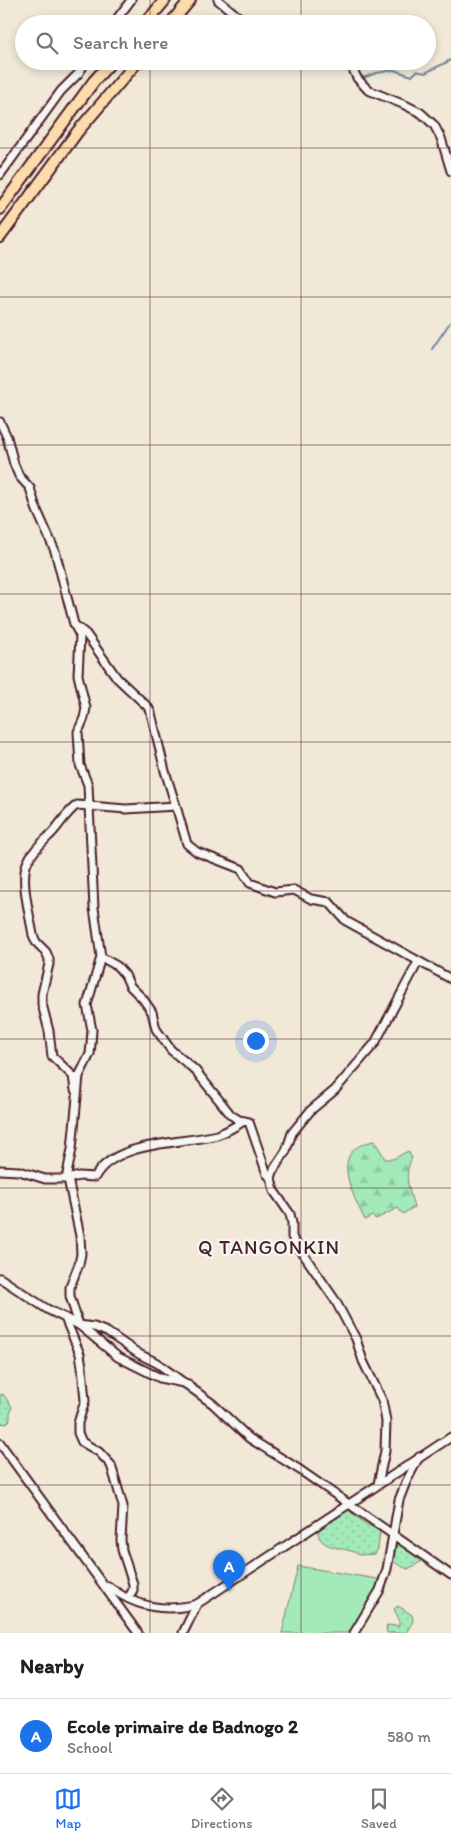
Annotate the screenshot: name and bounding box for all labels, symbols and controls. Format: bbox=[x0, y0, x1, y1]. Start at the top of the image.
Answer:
search box bbox=[15, 15, 436, 70]
icon: search bbox=[33, 29, 61, 57]
text: Search here bbox=[73, 31, 168, 54]
your location bbox=[243, 1028, 269, 1054]
district label: Q TANGONKIN bbox=[198, 1235, 340, 1259]
pin: A bbox=[213, 1550, 245, 1591]
text: Nearby bbox=[20, 1653, 84, 1678]
text: Ecole primaire de Badnogo 2 bbox=[67, 1715, 298, 1738]
text: A bbox=[31, 1727, 41, 1746]
text: 580 m bbox=[387, 1727, 431, 1746]
text: School bbox=[67, 1738, 113, 1757]
tab: Map bbox=[54, 1785, 82, 1832]
tab: Directions bbox=[191, 1785, 252, 1832]
tab: Saved bbox=[361, 1785, 397, 1832]

